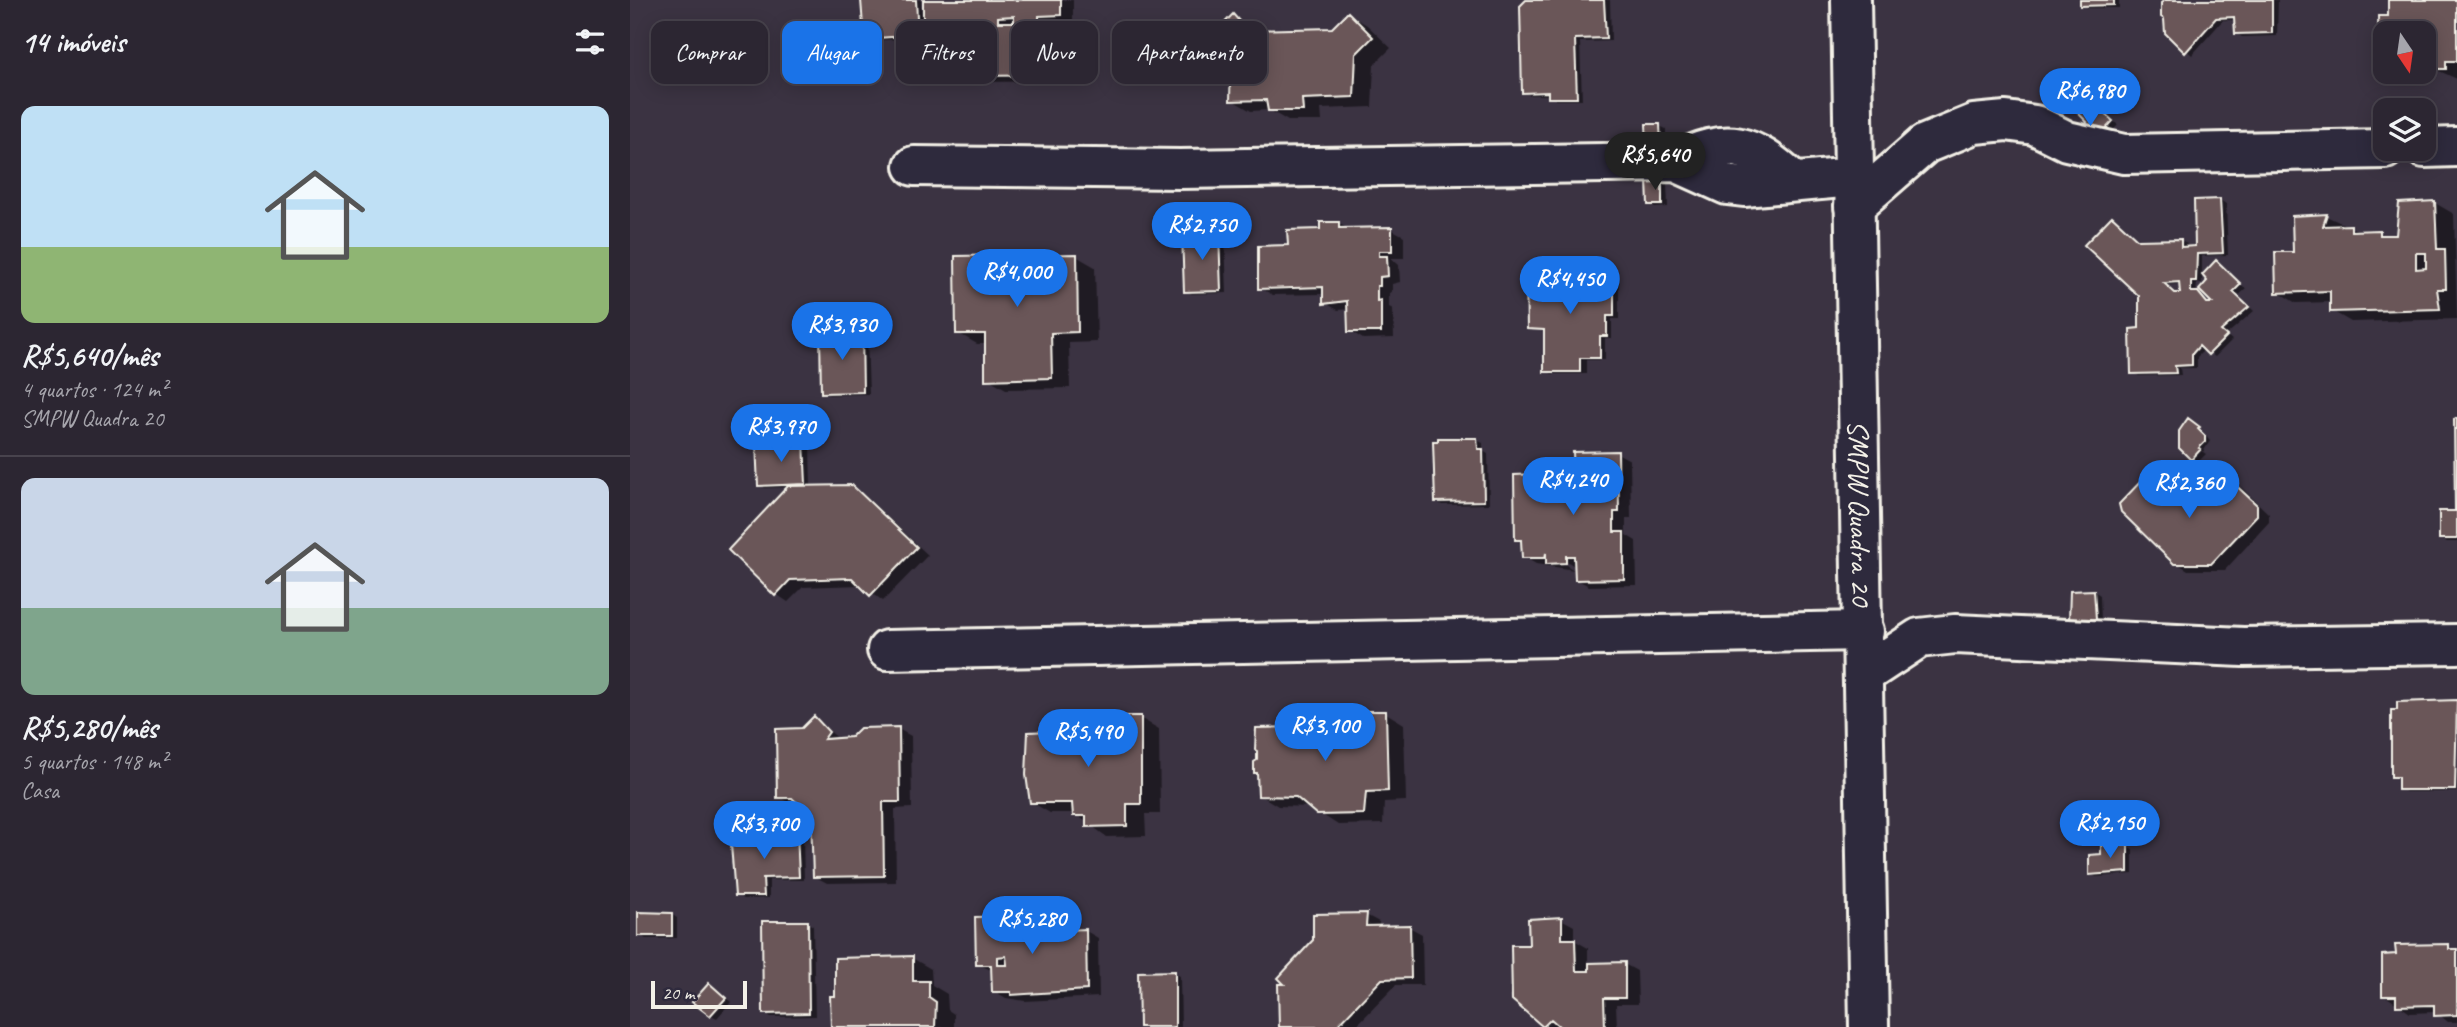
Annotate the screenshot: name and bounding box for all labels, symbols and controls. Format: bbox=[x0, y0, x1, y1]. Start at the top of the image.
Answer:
chip: Comprar bbox=[651, 21, 768, 84]
chip: Alugar bbox=[782, 21, 882, 84]
chip: Filtros bbox=[896, 21, 997, 84]
chip: Novo bbox=[1011, 21, 1098, 84]
chip: Apartamento bbox=[1112, 21, 1267, 84]
north arrow bbox=[2373, 21, 2436, 84]
map controls bbox=[2373, 21, 2436, 161]
text: 14 imóveis bbox=[21, 23, 125, 61]
icon: filters bbox=[571, 23, 609, 61]
pin: R$6,980 bbox=[2025, 68, 2155, 128]
text: R$6,980 bbox=[2055, 76, 2125, 105]
button: layers bbox=[2373, 98, 2436, 161]
pin: R$5,640 bbox=[1590, 132, 1720, 192]
text: R$5,640 bbox=[1621, 140, 1689, 169]
icon: home bbox=[252, 152, 378, 278]
pin: R$2,750 bbox=[1137, 202, 1267, 262]
text: R$2,750 bbox=[1168, 210, 1236, 239]
pin: R$4,000 bbox=[952, 250, 1082, 309]
pin: R$4,450 bbox=[1505, 256, 1635, 316]
text: R$4,000 bbox=[983, 257, 1051, 286]
text: R$4,450 bbox=[1536, 264, 1604, 293]
pin: R$3,930 bbox=[777, 302, 907, 362]
text: R$3,930 bbox=[808, 310, 876, 339]
text: R$5,640/mês bbox=[21, 337, 158, 375]
text: 4 quartos · 124 m² bbox=[21, 375, 167, 404]
text: SMPW Quadra 20 bbox=[21, 404, 164, 433]
pin: R$3,970 bbox=[716, 405, 846, 464]
text: R$3,970 bbox=[747, 412, 815, 441]
street label: SMPW Quadra 20 bbox=[1839, 420, 1881, 609]
pin: R$4,240 bbox=[1508, 458, 1638, 517]
pin: R$2,360 bbox=[2124, 461, 2254, 520]
text: R$4,240 bbox=[1539, 465, 1607, 494]
text: R$2,360 bbox=[2154, 468, 2224, 497]
icon: home bbox=[252, 524, 378, 650]
pin: R$3,100 bbox=[1260, 704, 1390, 763]
text: R$5,280/mês bbox=[21, 709, 158, 747]
pin: R$5,490 bbox=[1023, 710, 1153, 769]
text: R$3,100 bbox=[1291, 711, 1359, 740]
text: R$5,490 bbox=[1054, 717, 1122, 746]
text: 5 quartos · 148 m² bbox=[21, 747, 167, 776]
text: Casa bbox=[21, 776, 59, 805]
pin: R$2,150 bbox=[2045, 800, 2175, 860]
pin: R$3,700 bbox=[699, 802, 829, 861]
text: R$2,150 bbox=[2076, 808, 2144, 837]
text: R$3,700 bbox=[730, 809, 798, 838]
pin: R$5,280 bbox=[967, 897, 1097, 956]
text: R$5,280 bbox=[998, 904, 1066, 933]
scale bar bbox=[651, 978, 747, 1010]
text: 20 m bbox=[662, 981, 694, 1005]

